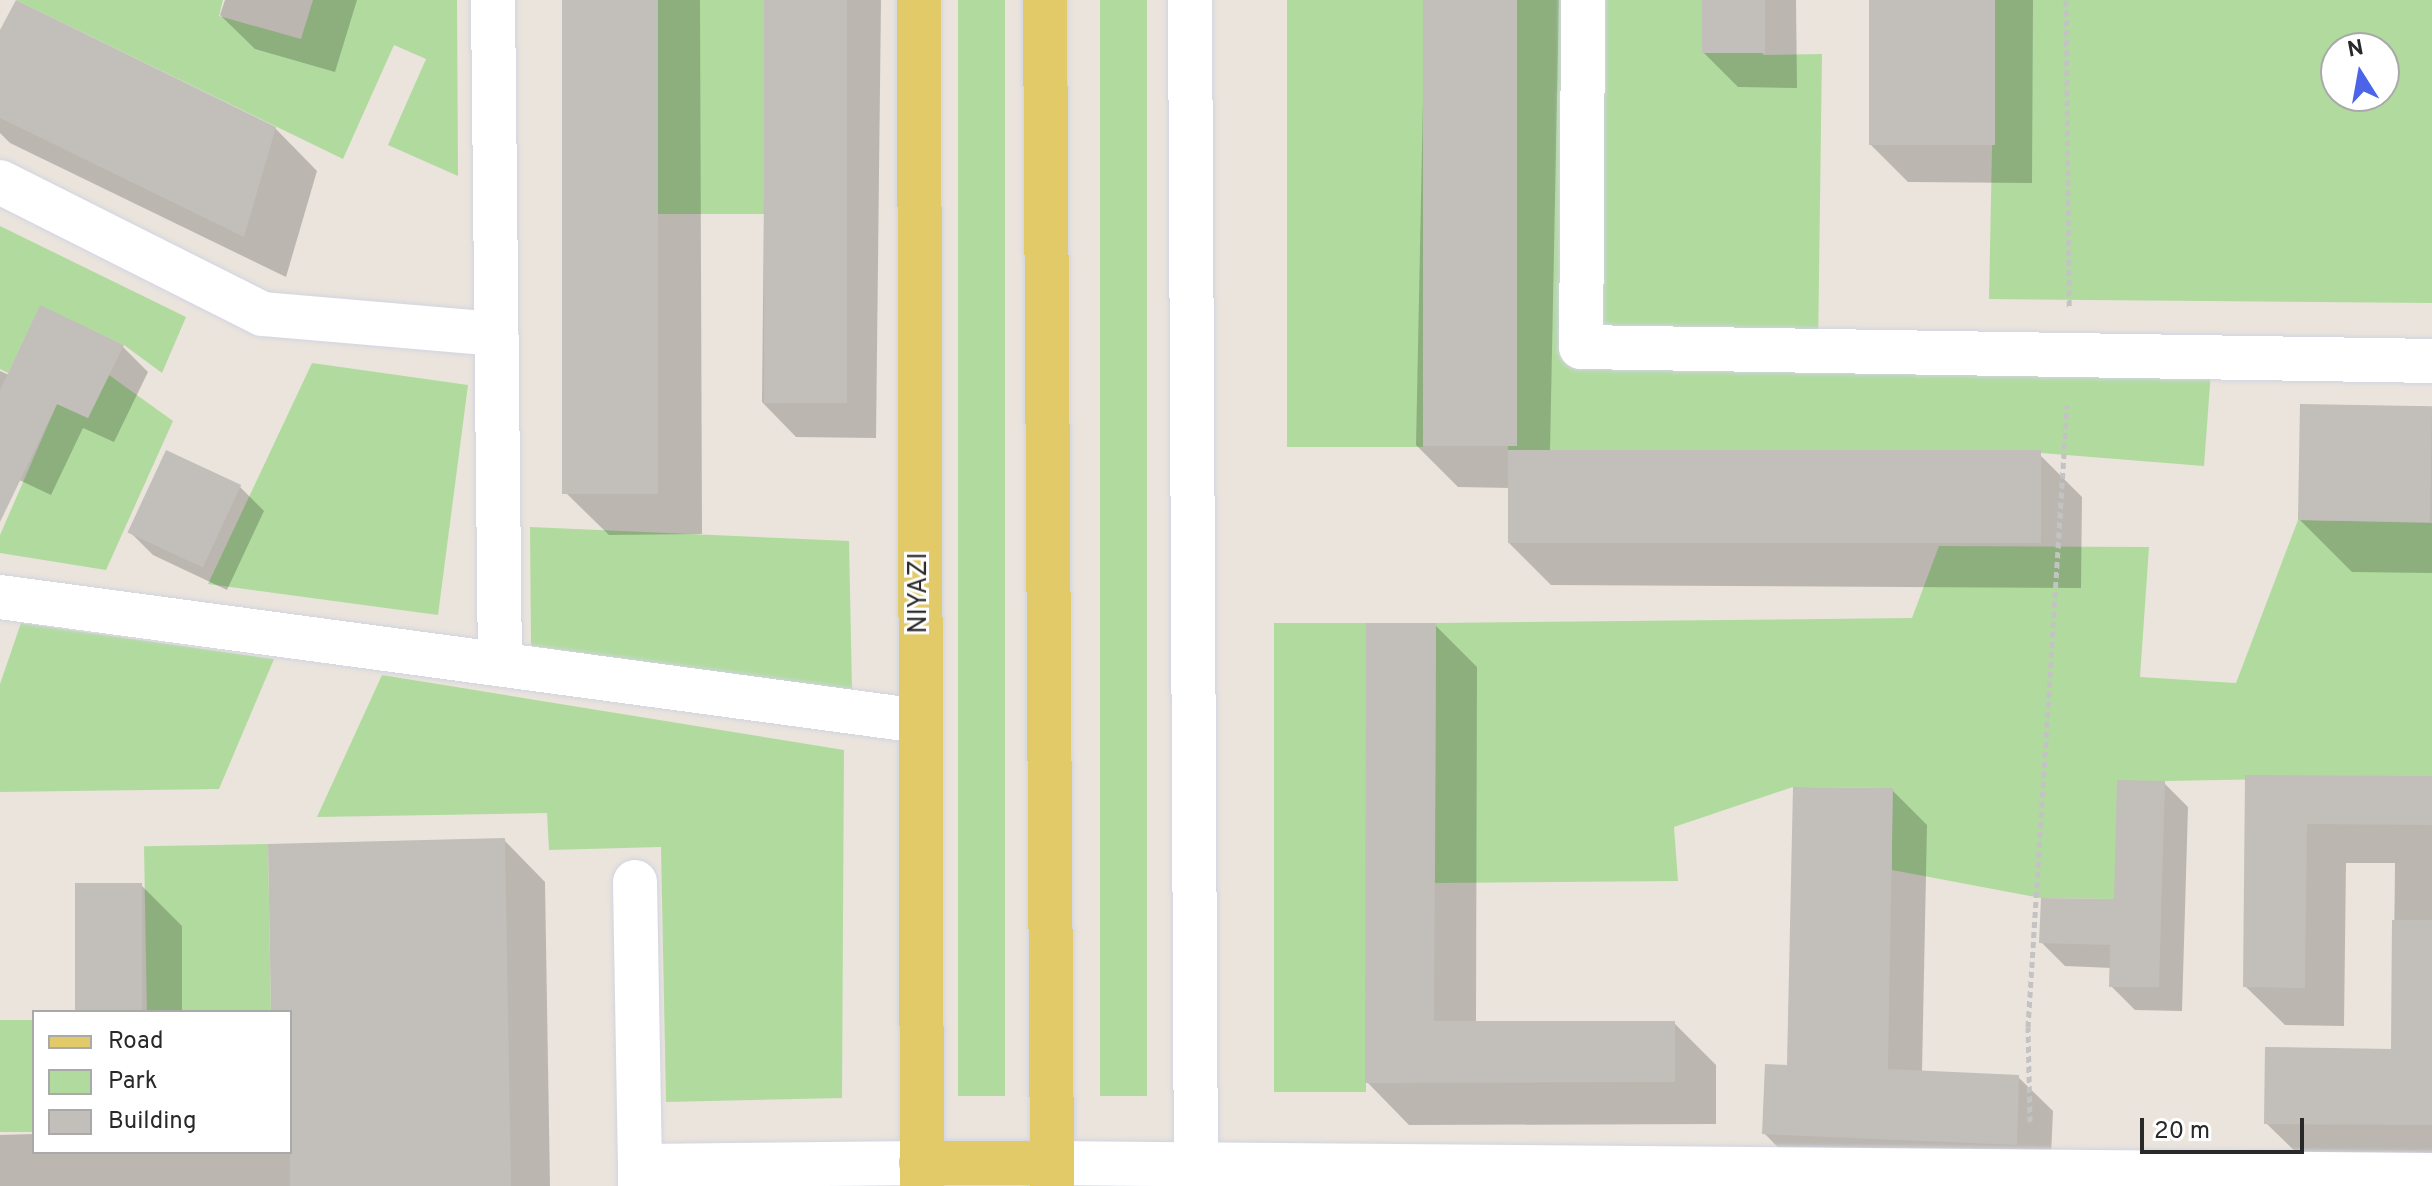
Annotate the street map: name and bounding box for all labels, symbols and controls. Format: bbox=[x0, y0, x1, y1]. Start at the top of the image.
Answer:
north arrow bbox=[2320, 32, 2400, 112]
text: N bbox=[2345, 35, 2366, 65]
street label: NIYAZI bbox=[904, 552, 936, 634]
legend bbox=[32, 1010, 292, 1154]
text: Road bbox=[108, 1027, 164, 1057]
text: Park bbox=[108, 1067, 158, 1097]
scale bar bbox=[2144, 1102, 2308, 1152]
text: Building bbox=[108, 1107, 197, 1137]
text: 20 m bbox=[2154, 1117, 2210, 1147]

